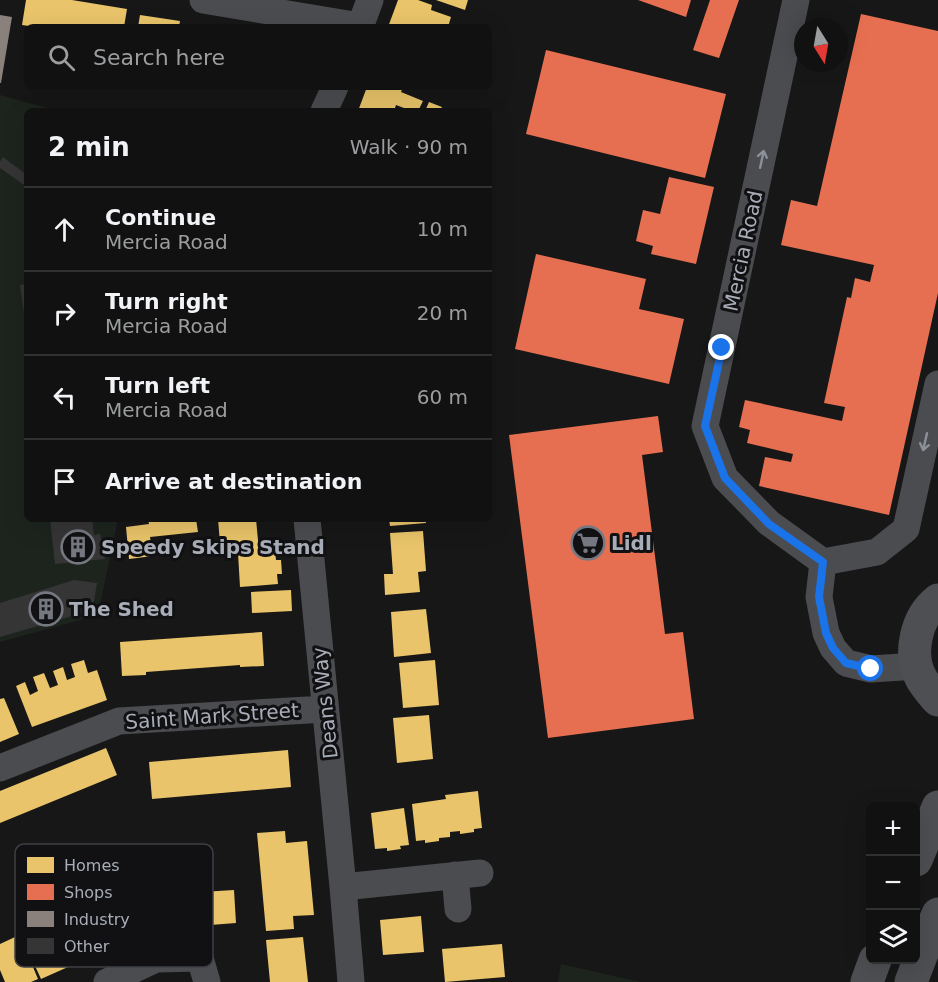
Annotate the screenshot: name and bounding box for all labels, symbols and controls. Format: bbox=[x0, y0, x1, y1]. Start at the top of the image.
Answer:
north arrow bbox=[794, 18, 848, 72]
search box bbox=[24, 24, 492, 90]
icon: search bbox=[45, 41, 78, 74]
text: Search here bbox=[93, 45, 225, 70]
text: 2 min bbox=[48, 132, 130, 162]
text: Walk · 90 m bbox=[350, 135, 468, 159]
one-way arrow bbox=[757, 150, 768, 170]
street label: Mercia Road bbox=[719, 188, 767, 314]
text: Continue bbox=[105, 205, 216, 230]
icon: ahead bbox=[48, 213, 81, 246]
text: 10 m bbox=[417, 217, 468, 241]
text: Mercia Road bbox=[105, 230, 228, 254]
text: Turn right bbox=[105, 289, 228, 314]
icon: right bbox=[48, 297, 81, 330]
text: 20 m bbox=[417, 301, 468, 325]
text: Mercia Road bbox=[105, 314, 228, 338]
route end bbox=[708, 334, 734, 360]
text: Turn left bbox=[105, 373, 210, 398]
icon: left bbox=[48, 381, 81, 414]
text: 60 m bbox=[417, 385, 468, 409]
text: Mercia Road bbox=[105, 398, 228, 422]
one-way arrow bbox=[919, 432, 931, 451]
icon: arrive bbox=[48, 465, 81, 498]
text: Arrive at destination bbox=[105, 469, 362, 494]
supermarket icon: Lidl bbox=[570, 525, 606, 561]
building icon: Speedy Skips Stand bbox=[60, 529, 96, 565]
place label: Lidl bbox=[611, 531, 652, 555]
place label: Speedy Skips Stand bbox=[101, 535, 325, 559]
building icon: The Shed bbox=[28, 591, 64, 627]
place label: The Shed bbox=[69, 597, 174, 621]
street label: Deans Way bbox=[307, 646, 343, 760]
route start bbox=[857, 655, 883, 681]
street label: Saint Mark Street bbox=[124, 698, 300, 734]
map controls bbox=[866, 802, 920, 964]
button: + bbox=[866, 802, 920, 856]
legend bbox=[15, 844, 213, 967]
text: Homes bbox=[64, 856, 120, 875]
button: − bbox=[866, 856, 920, 910]
text: Shops bbox=[64, 883, 113, 902]
text: Industry bbox=[64, 910, 130, 929]
button: layers bbox=[866, 910, 920, 964]
text: Other bbox=[64, 937, 110, 956]

